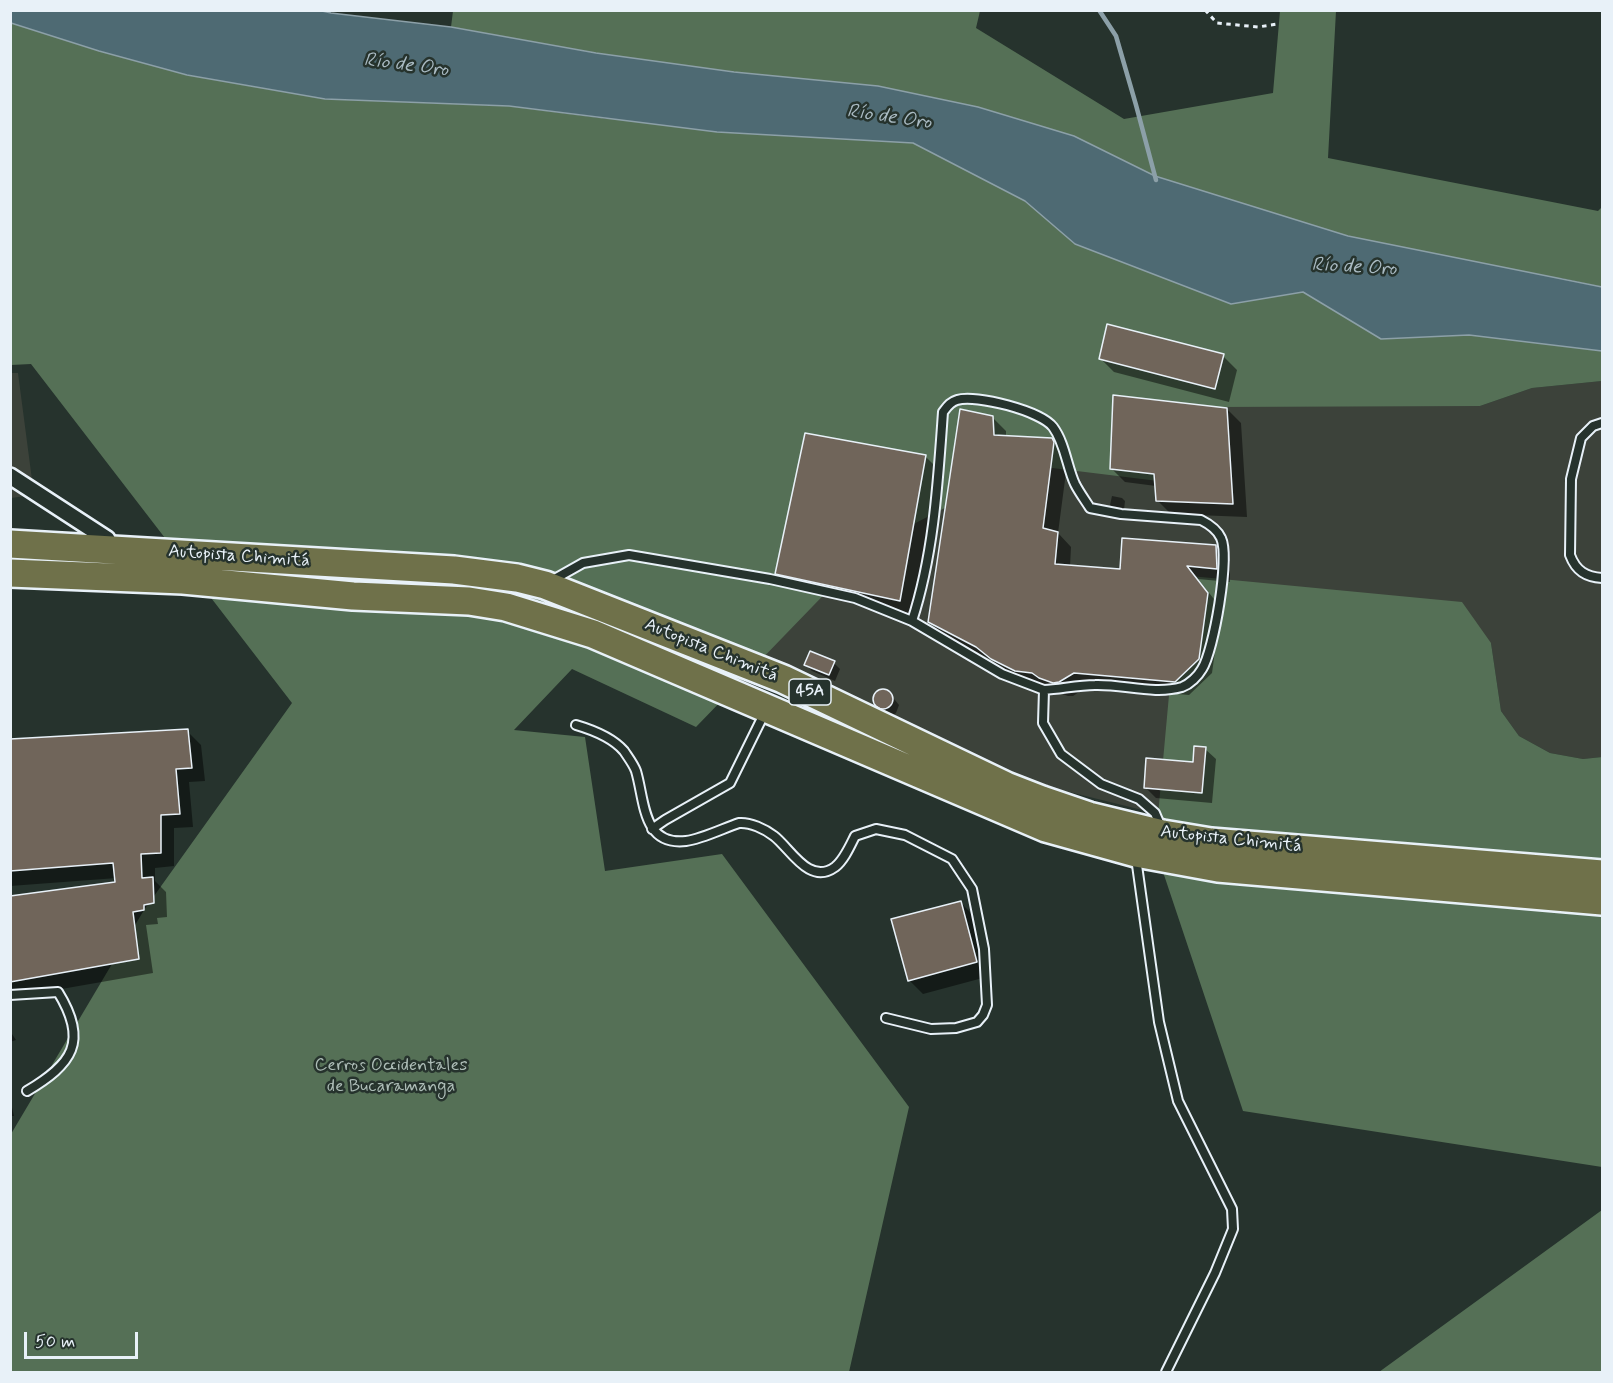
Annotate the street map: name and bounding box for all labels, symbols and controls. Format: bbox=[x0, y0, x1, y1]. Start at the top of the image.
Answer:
water label: Río de Oro bbox=[362, 49, 450, 83]
water label: Río de Oro bbox=[845, 100, 933, 136]
water label: Río de Oro bbox=[1311, 254, 1397, 282]
street label: Autopista Chimitá bbox=[167, 541, 311, 573]
street label: Autopista Chimitá bbox=[641, 614, 781, 688]
road number: 45A bbox=[789, 679, 831, 705]
street label: Autopista Chimitá bbox=[1159, 822, 1303, 858]
park label: Cerros Occidentales de Bucaramanga bbox=[315, 1055, 467, 1098]
scale bar bbox=[27, 1320, 141, 1358]
text: 50 m bbox=[35, 1330, 75, 1354]

